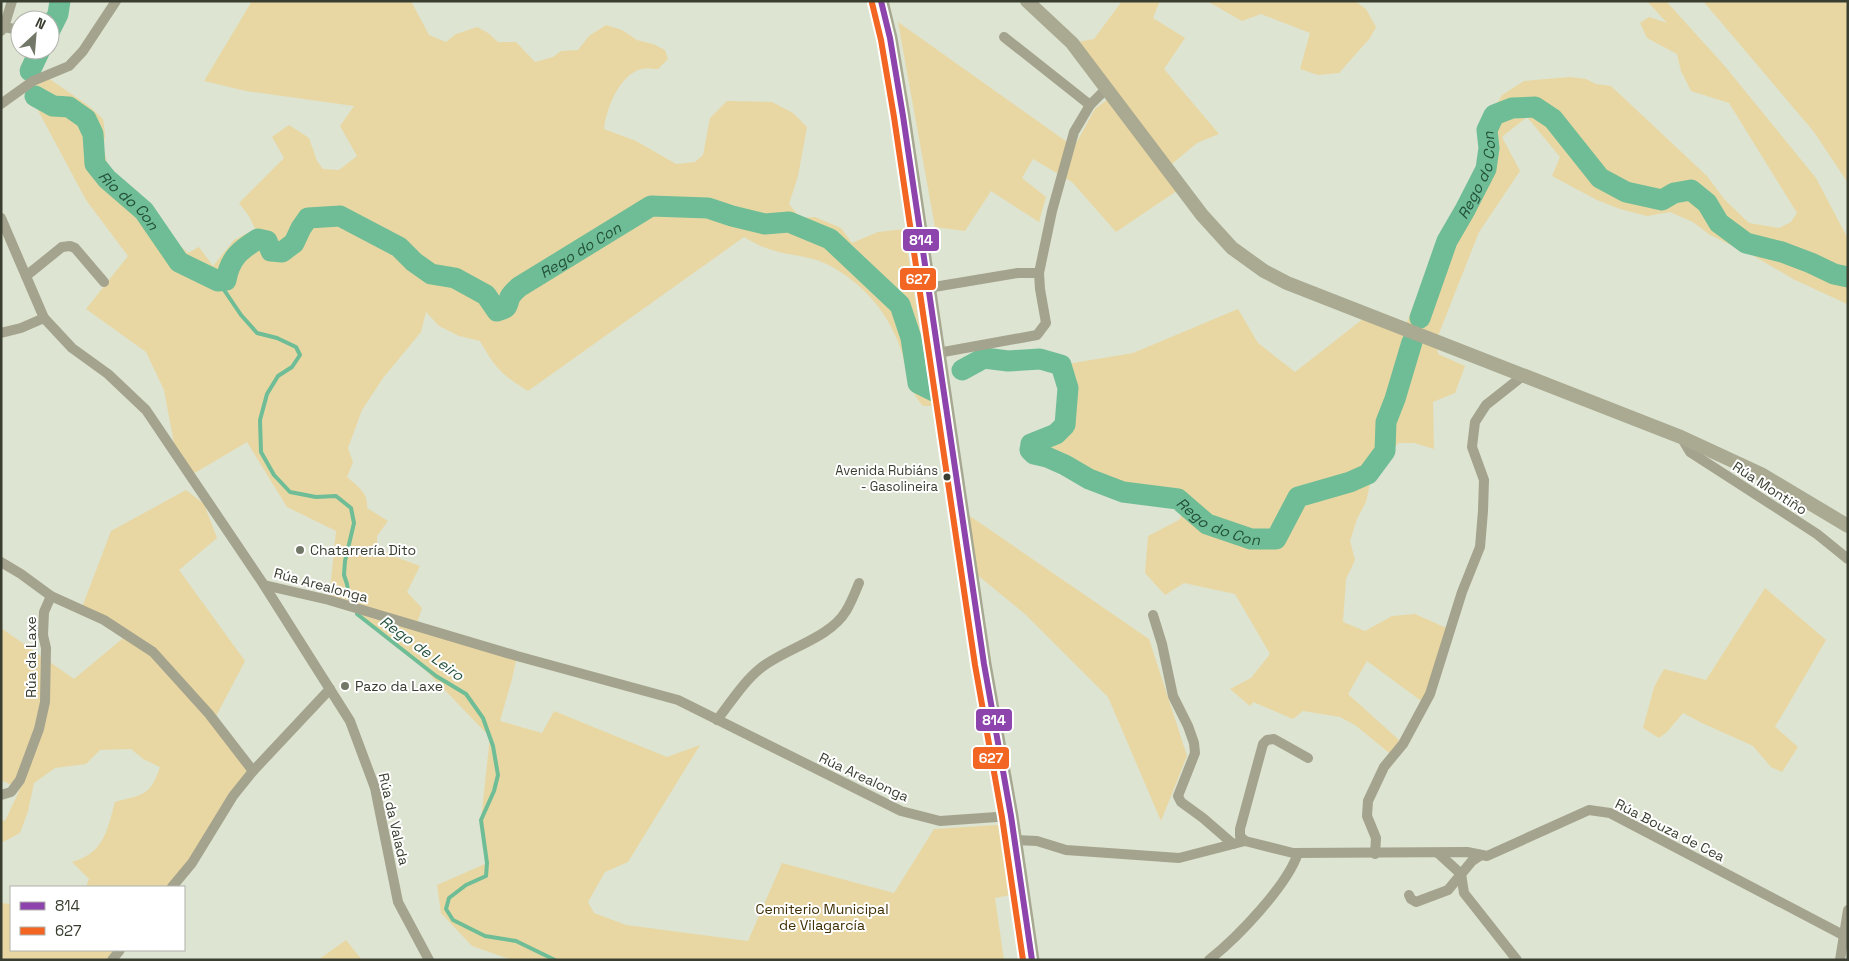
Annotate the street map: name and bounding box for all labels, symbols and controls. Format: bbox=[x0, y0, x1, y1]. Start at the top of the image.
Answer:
north arrow bbox=[10, 10, 60, 60]
text: N bbox=[33, 13, 49, 33]
water label: Rego do Con bbox=[1453, 130, 1499, 222]
water label: Río do Con bbox=[95, 167, 164, 234]
water label: Rego do Con bbox=[536, 217, 625, 282]
line badge: 814 bbox=[902, 228, 940, 252]
text: 814 bbox=[909, 231, 933, 249]
line badge: 627 bbox=[899, 267, 937, 291]
text: 627 bbox=[906, 270, 931, 288]
street label: Rúa Montiño bbox=[1729, 457, 1811, 519]
place label: Avenida Rubiáns - Gasolineira bbox=[835, 462, 939, 495]
marker: Avenida Rubiáns - Gasolineira bbox=[942, 472, 952, 482]
water label: Rego do Con bbox=[1173, 493, 1261, 549]
place label: Chatarrería Dito bbox=[310, 541, 416, 559]
marker: Chatarrería Dito bbox=[294, 544, 306, 556]
street label: Rúa Arealonga bbox=[272, 564, 370, 606]
water label: Rego de Leiro bbox=[376, 611, 468, 685]
street label: Rúa da Laxe bbox=[22, 616, 40, 698]
place label: Pazo da Laxe bbox=[355, 677, 443, 695]
marker: Pazo da Laxe bbox=[339, 680, 351, 692]
line badge: 814 bbox=[975, 708, 1013, 732]
text: 814 bbox=[982, 711, 1006, 729]
line badge: 627 bbox=[972, 746, 1010, 770]
street label: Rúa Arealonga bbox=[816, 748, 912, 806]
text: 627 bbox=[979, 749, 1004, 767]
street label: Rúa da Valada bbox=[375, 771, 413, 867]
street label: Rúa Bouza de Cea bbox=[1612, 795, 1728, 865]
legend bbox=[10, 886, 185, 951]
text: 814 bbox=[55, 896, 80, 915]
park label: Cemiterio Municipal de Vilagarcía bbox=[755, 900, 889, 934]
text: 627 bbox=[55, 921, 82, 940]

